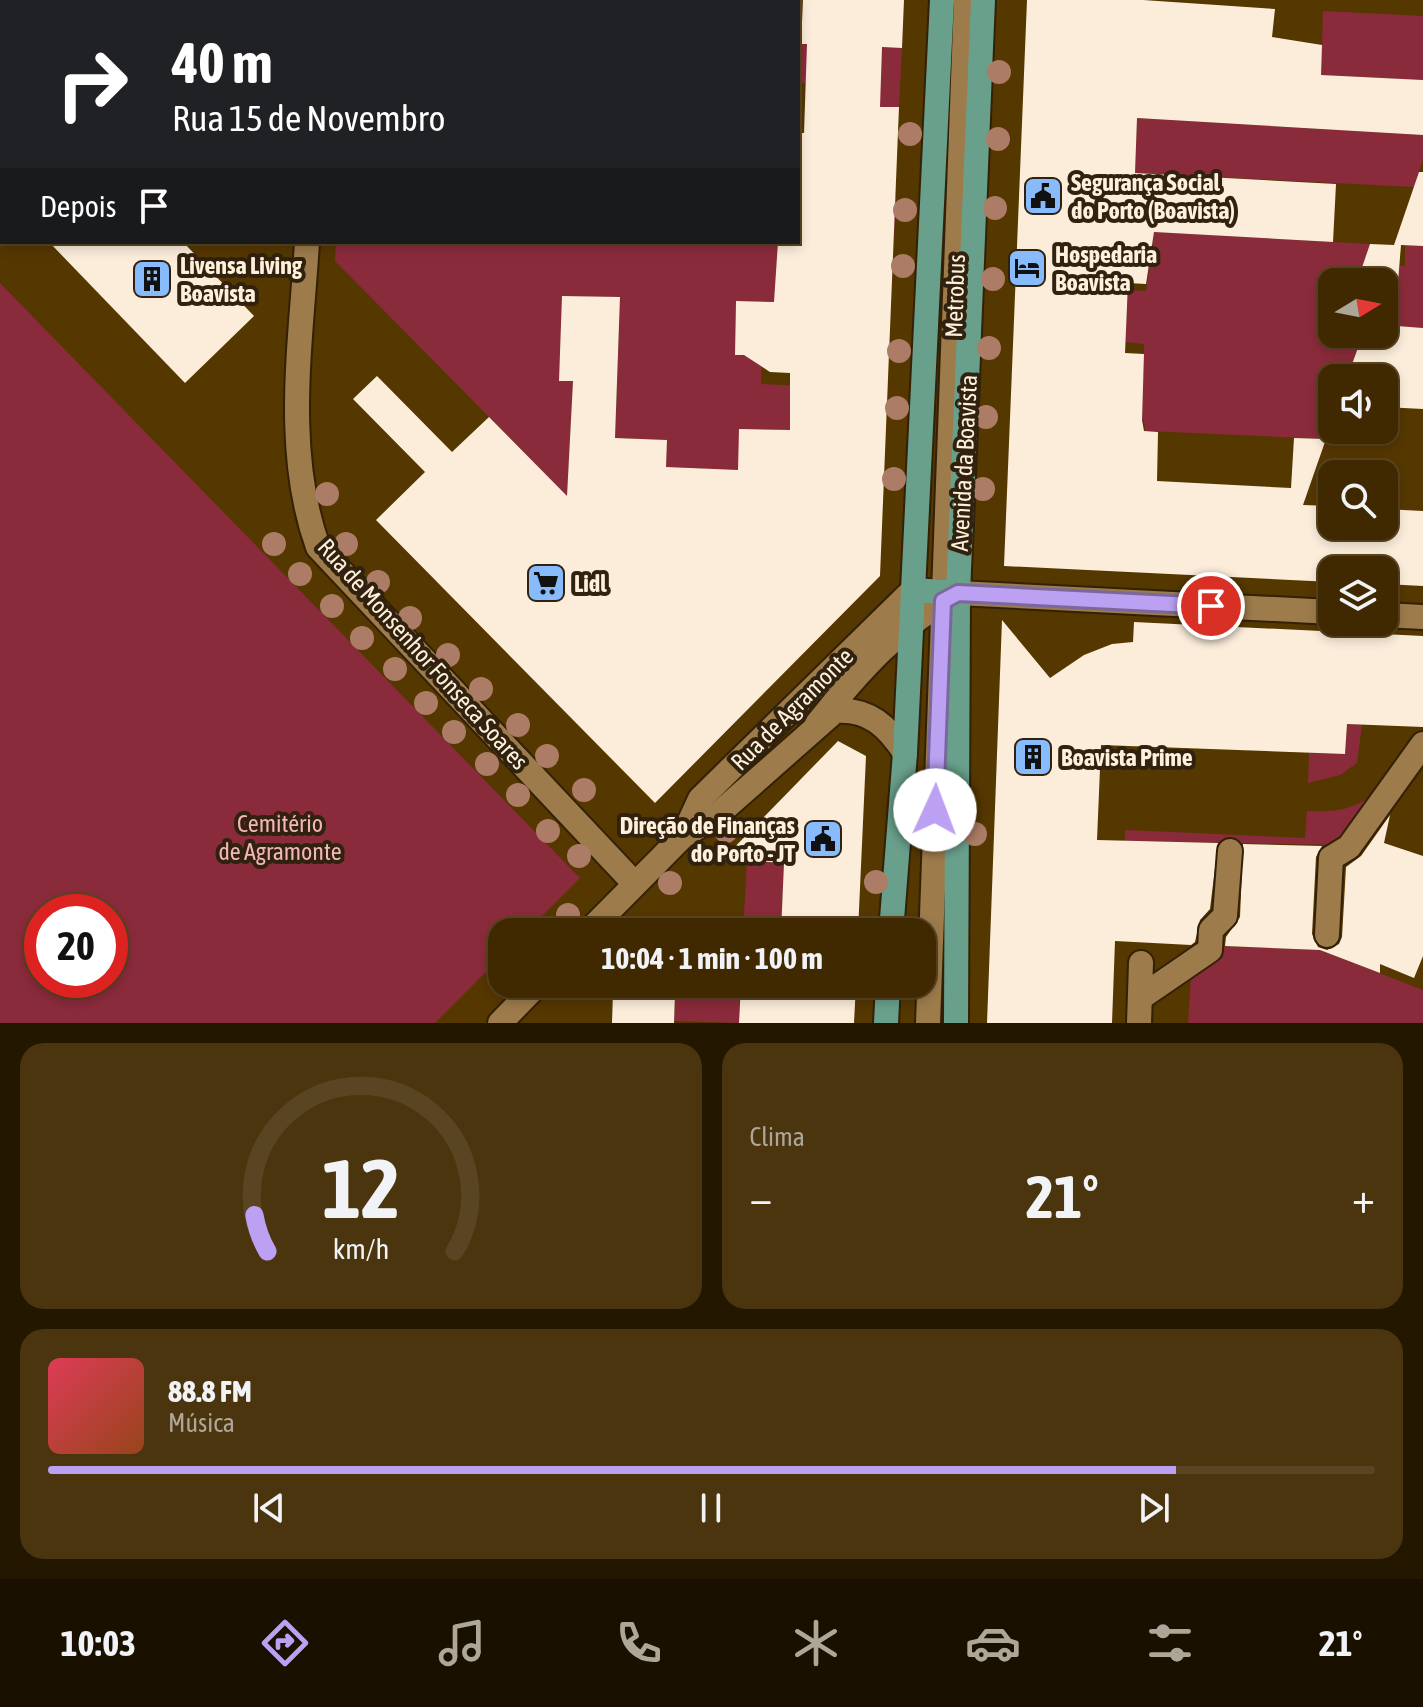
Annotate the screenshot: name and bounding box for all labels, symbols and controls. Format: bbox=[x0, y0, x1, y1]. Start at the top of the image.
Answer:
text: 40 m bbox=[172, 31, 273, 95]
icon: right bbox=[40, 32, 144, 136]
text: Rua 15 de Novembro bbox=[172, 97, 445, 139]
place label: Segurança Social do Porto (Boavista) bbox=[1071, 169, 1235, 224]
public building icon: Segurança Social do Porto (Boavista) bbox=[1022, 175, 1064, 217]
icon: arrive bbox=[132, 184, 176, 228]
text: Depois bbox=[40, 189, 116, 223]
place label: Hospedaria Boavista bbox=[1055, 241, 1157, 296]
hotel icon: Hospedaria Boavista bbox=[1006, 247, 1048, 289]
place label: Livensa Living Boavista bbox=[180, 252, 303, 307]
street label: Metrobus bbox=[940, 254, 970, 338]
building icon: Livensa Living Boavista bbox=[131, 258, 173, 300]
north arrow bbox=[1318, 268, 1398, 348]
map controls bbox=[1318, 268, 1398, 636]
button: sound bbox=[1318, 364, 1398, 444]
street label: Avenida da Boavista bbox=[946, 374, 982, 552]
button: search bbox=[1318, 460, 1398, 540]
street label: Rua de Monsenhor Fonseca Soares bbox=[312, 533, 534, 775]
button: layers bbox=[1318, 556, 1398, 636]
supermarket icon: Lidl bbox=[525, 562, 567, 604]
place label: Lidl bbox=[574, 570, 607, 597]
pin bbox=[1177, 572, 1245, 640]
icon: arrive bbox=[1189, 584, 1233, 628]
street label: Rua de Agramonte bbox=[725, 642, 859, 776]
building icon: Boavista Prime bbox=[1012, 736, 1054, 778]
place label: Boavista Prime bbox=[1061, 744, 1193, 771]
position arrow bbox=[893, 768, 977, 852]
park label: Cemitério de Agramonte bbox=[218, 810, 342, 865]
place label: Direção de Finanças do Porto - JT bbox=[620, 812, 796, 867]
public building icon: Direção de Finanças do Porto - JT bbox=[802, 818, 844, 860]
speed limit sign: 20 bbox=[24, 894, 128, 998]
text: 10:04 · 1 min · 100 m bbox=[601, 941, 823, 975]
text: Clima bbox=[750, 1122, 805, 1152]
text: 12 bbox=[322, 1140, 400, 1236]
text: 21° bbox=[1026, 1162, 1099, 1231]
text: − bbox=[750, 1172, 772, 1222]
text: + bbox=[1352, 1172, 1375, 1222]
text: km/h bbox=[332, 1232, 389, 1265]
text: 88.8 FM bbox=[168, 1374, 252, 1408]
text: Música bbox=[168, 1408, 235, 1438]
icon: previous bbox=[247, 1486, 291, 1530]
icon: pause bbox=[689, 1486, 733, 1530]
icon: next bbox=[1132, 1486, 1176, 1530]
icon: directions bbox=[257, 1615, 313, 1671]
icon: music bbox=[434, 1615, 490, 1671]
icon: phone bbox=[611, 1615, 667, 1671]
icon: climate bbox=[788, 1615, 844, 1671]
icon: car bbox=[965, 1615, 1021, 1671]
icon: filters bbox=[1142, 1615, 1198, 1671]
text: 10:03 bbox=[60, 1622, 136, 1664]
text: 21° bbox=[1319, 1622, 1362, 1664]

